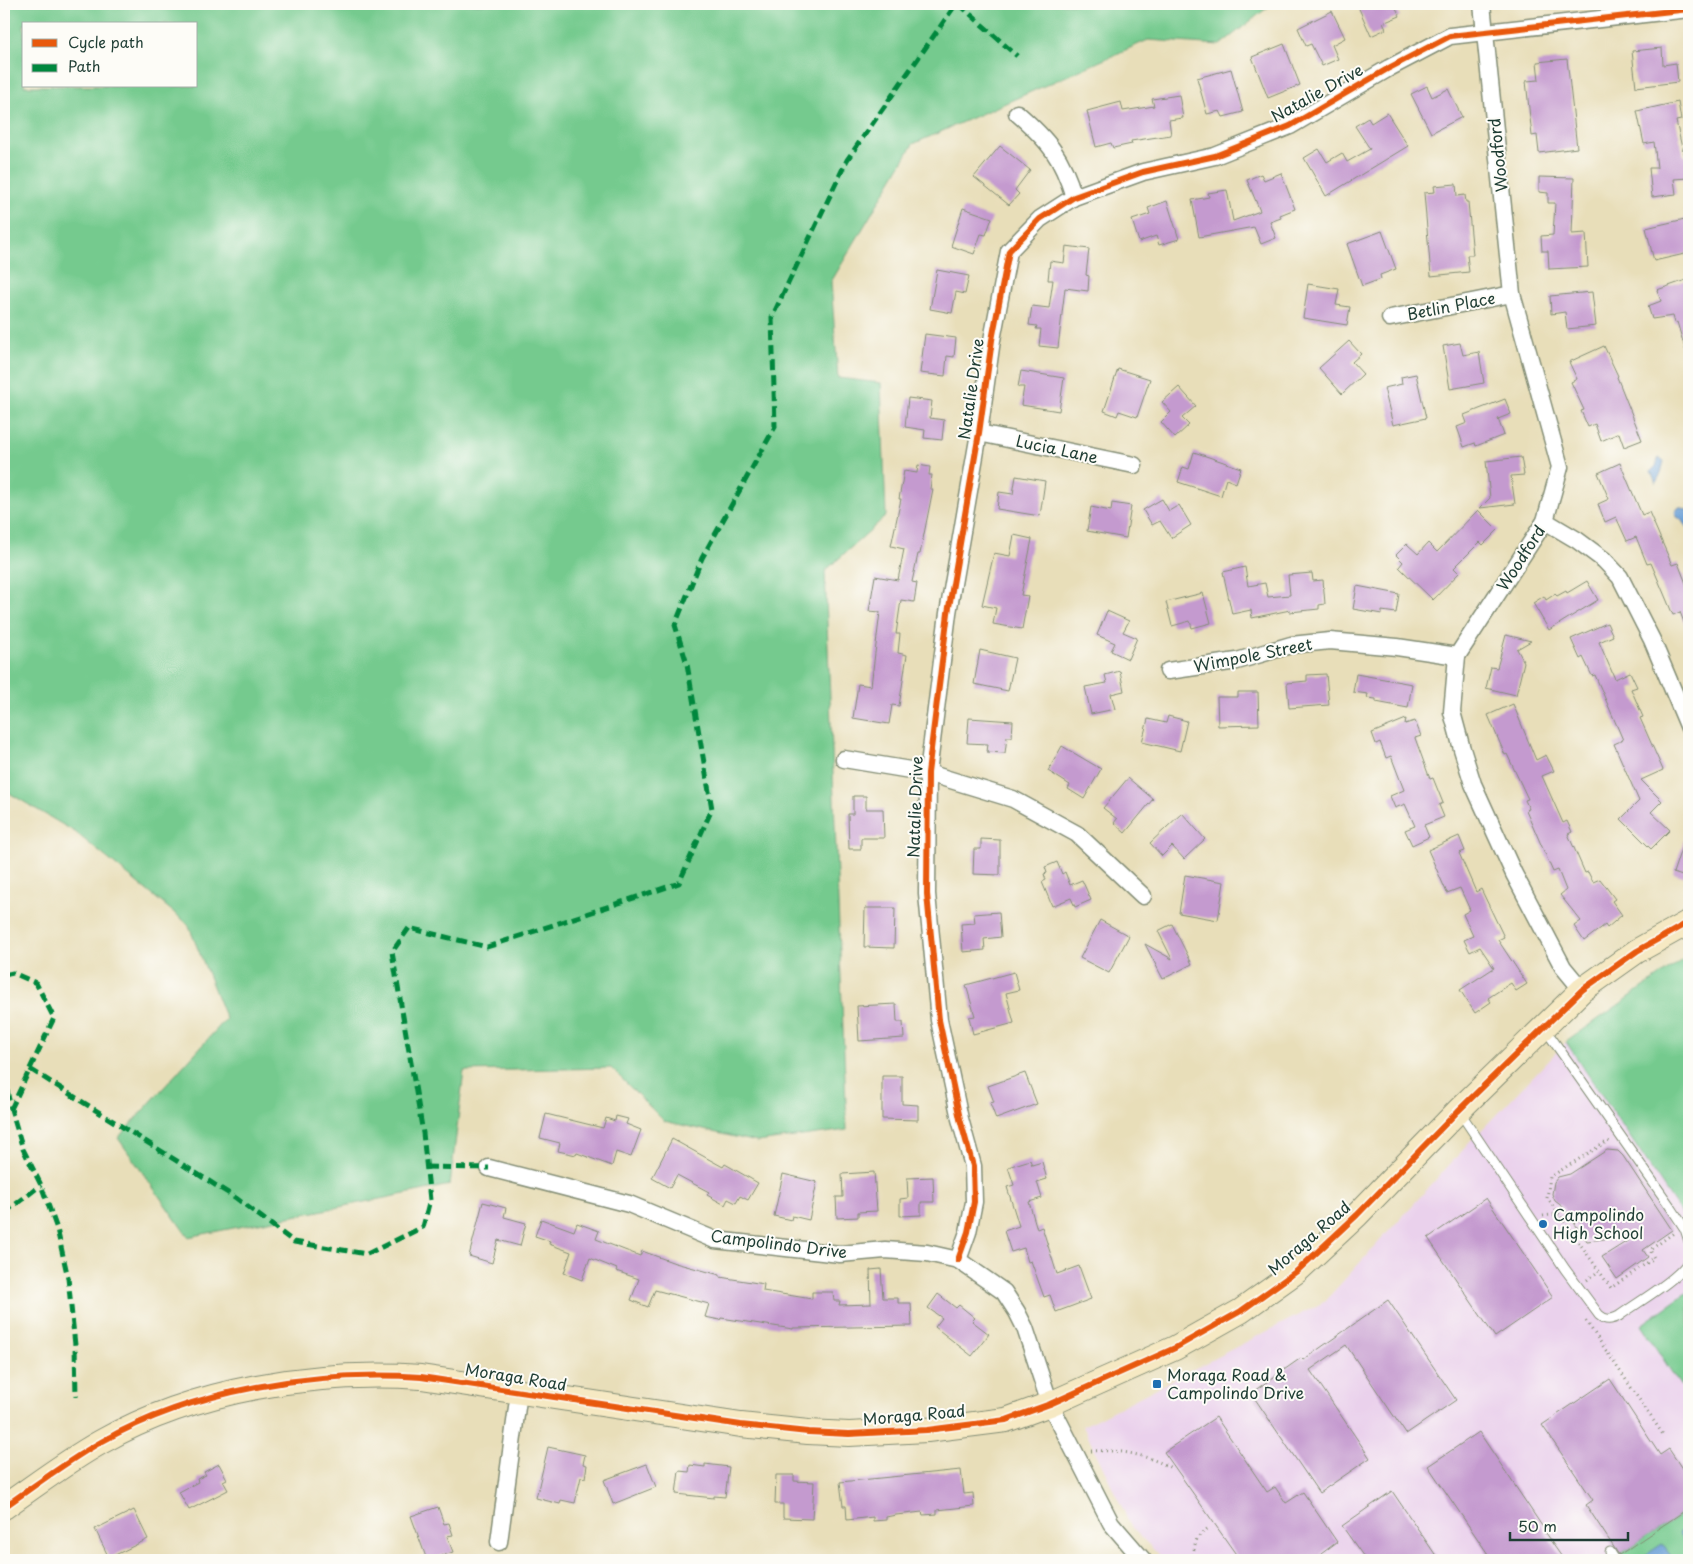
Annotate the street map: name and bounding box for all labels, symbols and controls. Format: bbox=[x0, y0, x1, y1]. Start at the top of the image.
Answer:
legend bbox=[22, 22, 198, 88]
text: Cycle path bbox=[68, 30, 144, 53]
text: Path bbox=[68, 54, 100, 77]
street label: Natalie Drive bbox=[1266, 57, 1367, 127]
street label: Woodford bbox=[1481, 117, 1513, 193]
street label: Betlin Place bbox=[1405, 285, 1497, 325]
street label: Natalie Drive bbox=[951, 337, 989, 441]
street label: Lucia Lane bbox=[1014, 428, 1100, 468]
street label: Woodford bbox=[1490, 520, 1550, 595]
street label: Wimpole Street bbox=[1191, 631, 1315, 677]
street label: Natalie Drive bbox=[900, 756, 928, 858]
street label: Moraga Road bbox=[1262, 1194, 1355, 1280]
place label: Campolindo High School bbox=[1553, 1202, 1644, 1244]
marker: Campolindo High School bbox=[1537, 1218, 1549, 1230]
street label: Campolindo Drive bbox=[709, 1223, 849, 1263]
street label: Moraga Road bbox=[463, 1356, 569, 1396]
place label: Moraga Road & Campolindo Drive bbox=[1167, 1362, 1305, 1404]
marker: Moraga Road & Campolindo Drive bbox=[1151, 1378, 1163, 1390]
street label: Moraga Road bbox=[862, 1398, 966, 1430]
scale bar bbox=[1510, 1509, 1628, 1541]
text: 50 m bbox=[1518, 1514, 1557, 1537]

